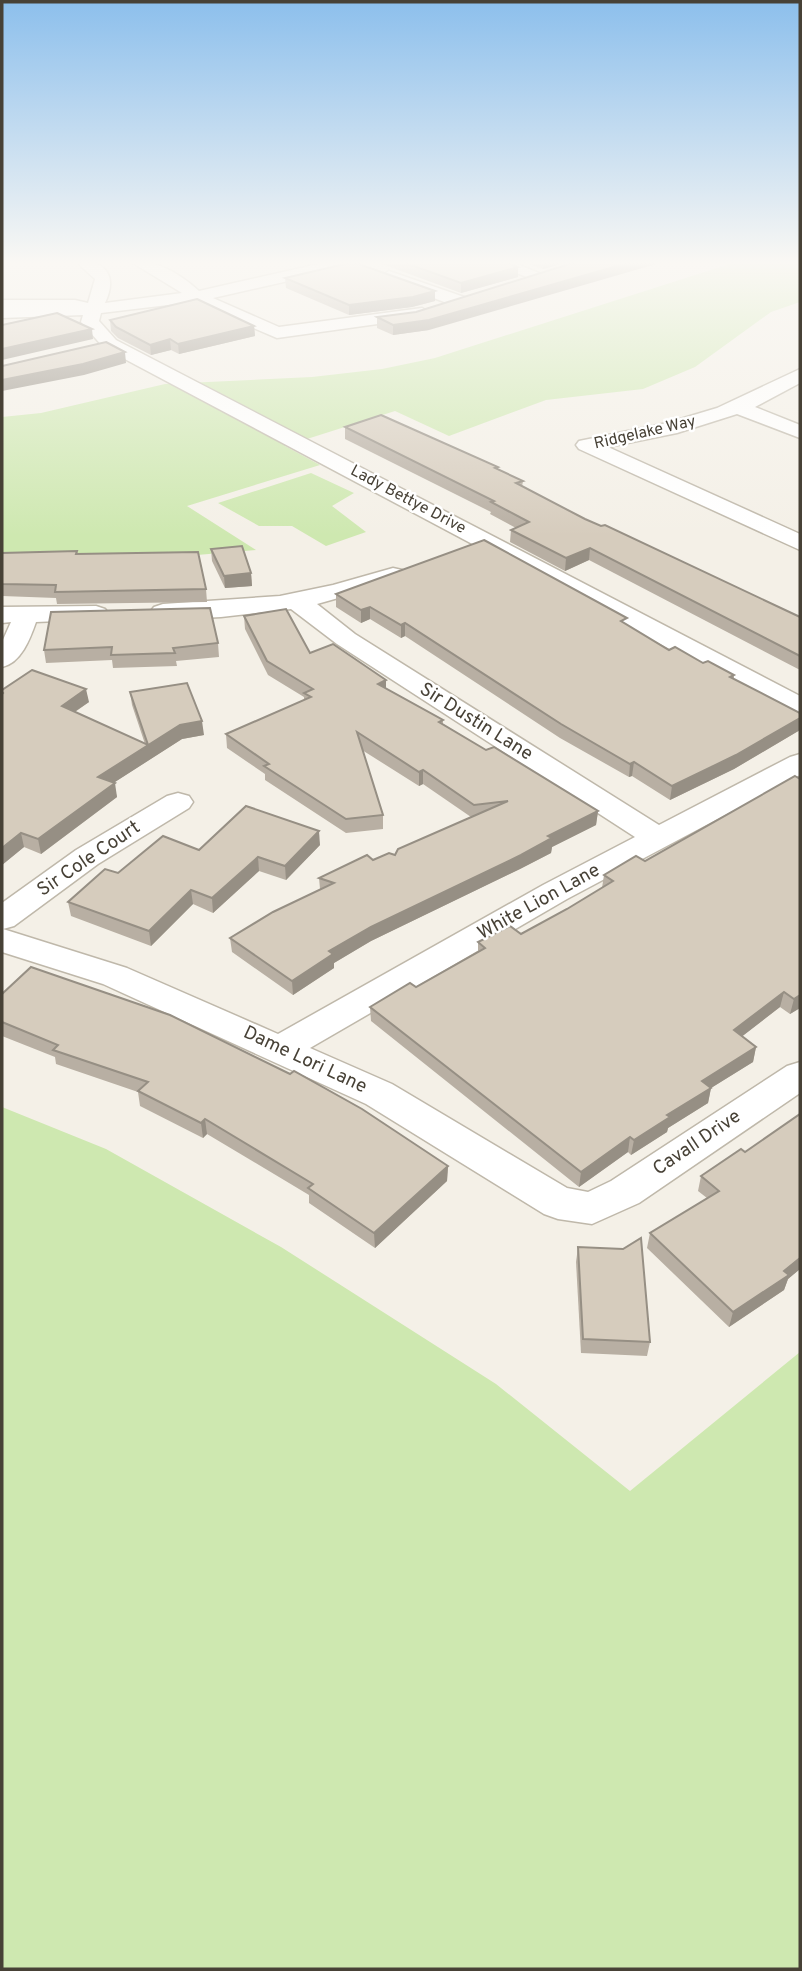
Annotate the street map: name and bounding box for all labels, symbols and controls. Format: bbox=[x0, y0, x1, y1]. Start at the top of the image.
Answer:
street label: Ridgelake Way bbox=[592, 412, 698, 454]
street label: Lady Bettye Drive bbox=[347, 461, 469, 539]
street label: Sir Dustin Lane bbox=[415, 678, 537, 766]
street label: Sir Cole Court bbox=[33, 816, 145, 902]
street label: White Lion Lane bbox=[474, 858, 604, 946]
street label: Dame Lori Lane bbox=[239, 1021, 371, 1099]
street label: Cavall Drive bbox=[648, 1105, 746, 1181]

